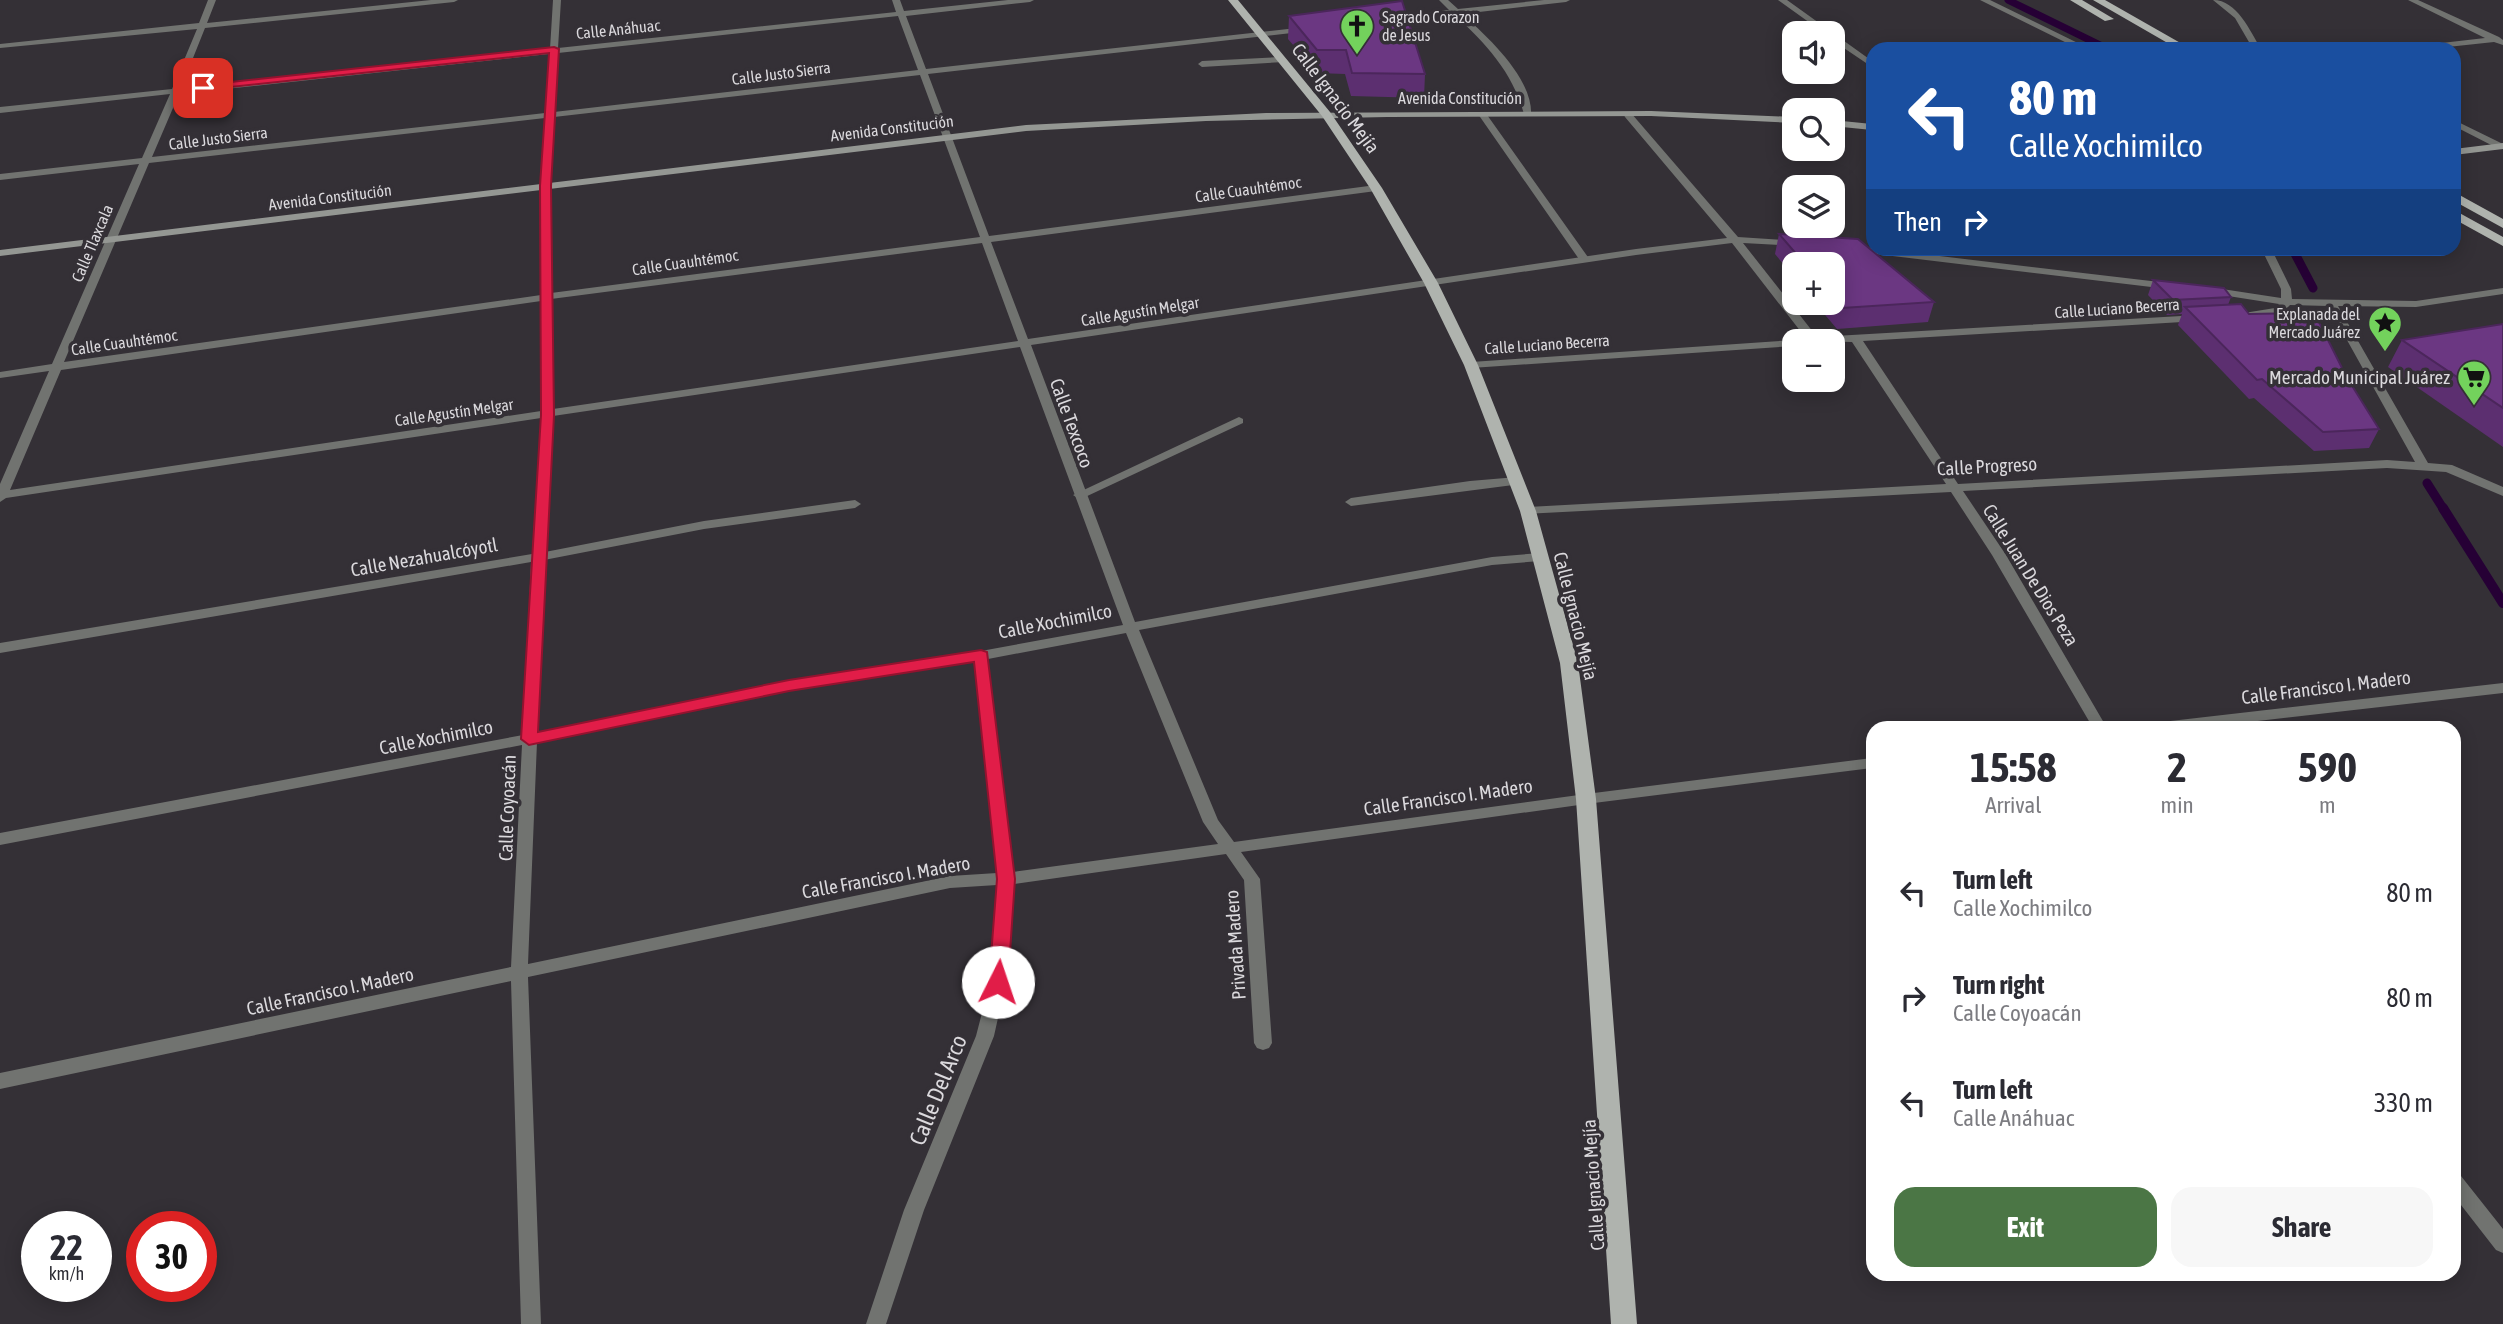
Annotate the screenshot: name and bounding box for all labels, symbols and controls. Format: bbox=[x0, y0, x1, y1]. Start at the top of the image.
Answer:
church icon: Sagrado Corazon de Jesus bbox=[1338, 7, 1376, 56]
place label: Sagrado Corazon de Jesus bbox=[1382, 8, 1480, 44]
street label: Calle Anáhuac bbox=[575, 16, 661, 42]
map controls bbox=[1782, 21, 1845, 392]
button: sound bbox=[1782, 21, 1845, 84]
street label: Calle Ignacio Mejía bbox=[1288, 39, 1384, 157]
pin bbox=[173, 58, 233, 118]
street label: Calle Justo Sierra bbox=[731, 58, 831, 88]
icon: arrive bbox=[184, 69, 222, 107]
text: 80 m bbox=[2009, 69, 2097, 125]
icon: left bbox=[1894, 70, 1985, 161]
street label: Avenida Constitución bbox=[1398, 89, 1522, 107]
button: search bbox=[1782, 98, 1845, 161]
street label: Avenida Constitución bbox=[829, 112, 955, 144]
street label: Calle Justo Sierra bbox=[168, 123, 268, 153]
text: Calle Xochimilco bbox=[2009, 127, 2203, 164]
street label: Calle Cuauhtémoc bbox=[1194, 173, 1302, 205]
button: layers bbox=[1782, 175, 1845, 238]
street label: Avenida Constitución bbox=[267, 181, 393, 213]
street label: Calle Tlaxcala bbox=[68, 202, 116, 284]
icon: right bbox=[1956, 203, 1994, 241]
text: Then bbox=[1894, 207, 1942, 237]
street label: Calle Cuauhtémoc bbox=[631, 246, 739, 278]
button: + bbox=[1782, 252, 1845, 315]
street label: Calle Agustín Melgar bbox=[1080, 293, 1201, 330]
street label: Calle Luciano Becerra bbox=[2054, 295, 2180, 321]
place icon: Explanada del Mercado Juárez bbox=[2366, 304, 2404, 353]
place label: Explanada del Mercado Juárez bbox=[2269, 305, 2361, 341]
street label: Calle Cuauhtémoc bbox=[70, 326, 178, 358]
button: − bbox=[1782, 329, 1845, 392]
street label: Calle Luciano Becerra bbox=[1484, 331, 1610, 357]
supermarket icon: Mercado Municipal Juárez bbox=[2455, 358, 2493, 407]
place label: Mercado Municipal Juárez bbox=[2269, 366, 2450, 388]
street label: Calle Texcoco bbox=[1046, 375, 1098, 471]
street label: Calle Agustín Melgar bbox=[394, 395, 515, 430]
street label: Calle Progreso bbox=[1936, 452, 2038, 480]
street label: Calle Juan De Dios Peza bbox=[1978, 500, 2084, 650]
street label: Calle Nezahualcóyotl bbox=[349, 533, 499, 581]
street label: Calle Ignacio Mejía bbox=[1549, 550, 1603, 682]
street label: Calle Xochimilco bbox=[996, 599, 1114, 643]
street label: Calle Francisco I. Madero bbox=[2240, 666, 2412, 708]
street label: Calle Xochimilco bbox=[377, 715, 495, 759]
text: 15:58 bbox=[1970, 743, 2057, 791]
text: 2 bbox=[2167, 743, 2187, 791]
text: 590 bbox=[2298, 743, 2357, 791]
street label: Calle Coyoacán bbox=[494, 755, 520, 861]
street label: Calle Francisco I. Madero bbox=[1362, 774, 1534, 820]
text: Arrival bbox=[1985, 792, 2041, 818]
text: min bbox=[2161, 792, 2194, 818]
text: m bbox=[2319, 792, 2336, 818]
street label: Calle Francisco I. Madero bbox=[800, 851, 972, 903]
text: Turn left bbox=[1953, 865, 2033, 895]
icon: left bbox=[1894, 874, 1932, 912]
text: 80 m bbox=[2386, 878, 2433, 908]
street label: Privada Madero bbox=[1220, 889, 1250, 1001]
text: Calle Xochimilco bbox=[1953, 895, 2092, 921]
position arrow bbox=[961, 945, 1035, 1019]
street label: Calle Francisco I. Madero bbox=[244, 963, 416, 1019]
text: Turn right bbox=[1953, 970, 2044, 1000]
icon: right bbox=[1894, 979, 1932, 1017]
text: 80 m bbox=[2386, 983, 2433, 1013]
text: Calle Coyoacán bbox=[1953, 1000, 2082, 1026]
street label: Calle Del Arco bbox=[904, 1031, 972, 1149]
text: Turn left bbox=[1953, 1075, 2033, 1105]
icon: left bbox=[1894, 1084, 1932, 1122]
text: 330 m bbox=[2374, 1088, 2433, 1118]
text: Calle Anáhuac bbox=[1953, 1105, 2074, 1131]
street label: Calle Ignacio Mejía bbox=[1577, 1119, 1609, 1251]
button: Exit bbox=[1894, 1187, 2157, 1267]
button: Share bbox=[2171, 1187, 2433, 1267]
speed limit sign: 30 bbox=[126, 1211, 217, 1302]
text: 22 bbox=[50, 1227, 83, 1267]
text: km/h bbox=[49, 1263, 84, 1284]

